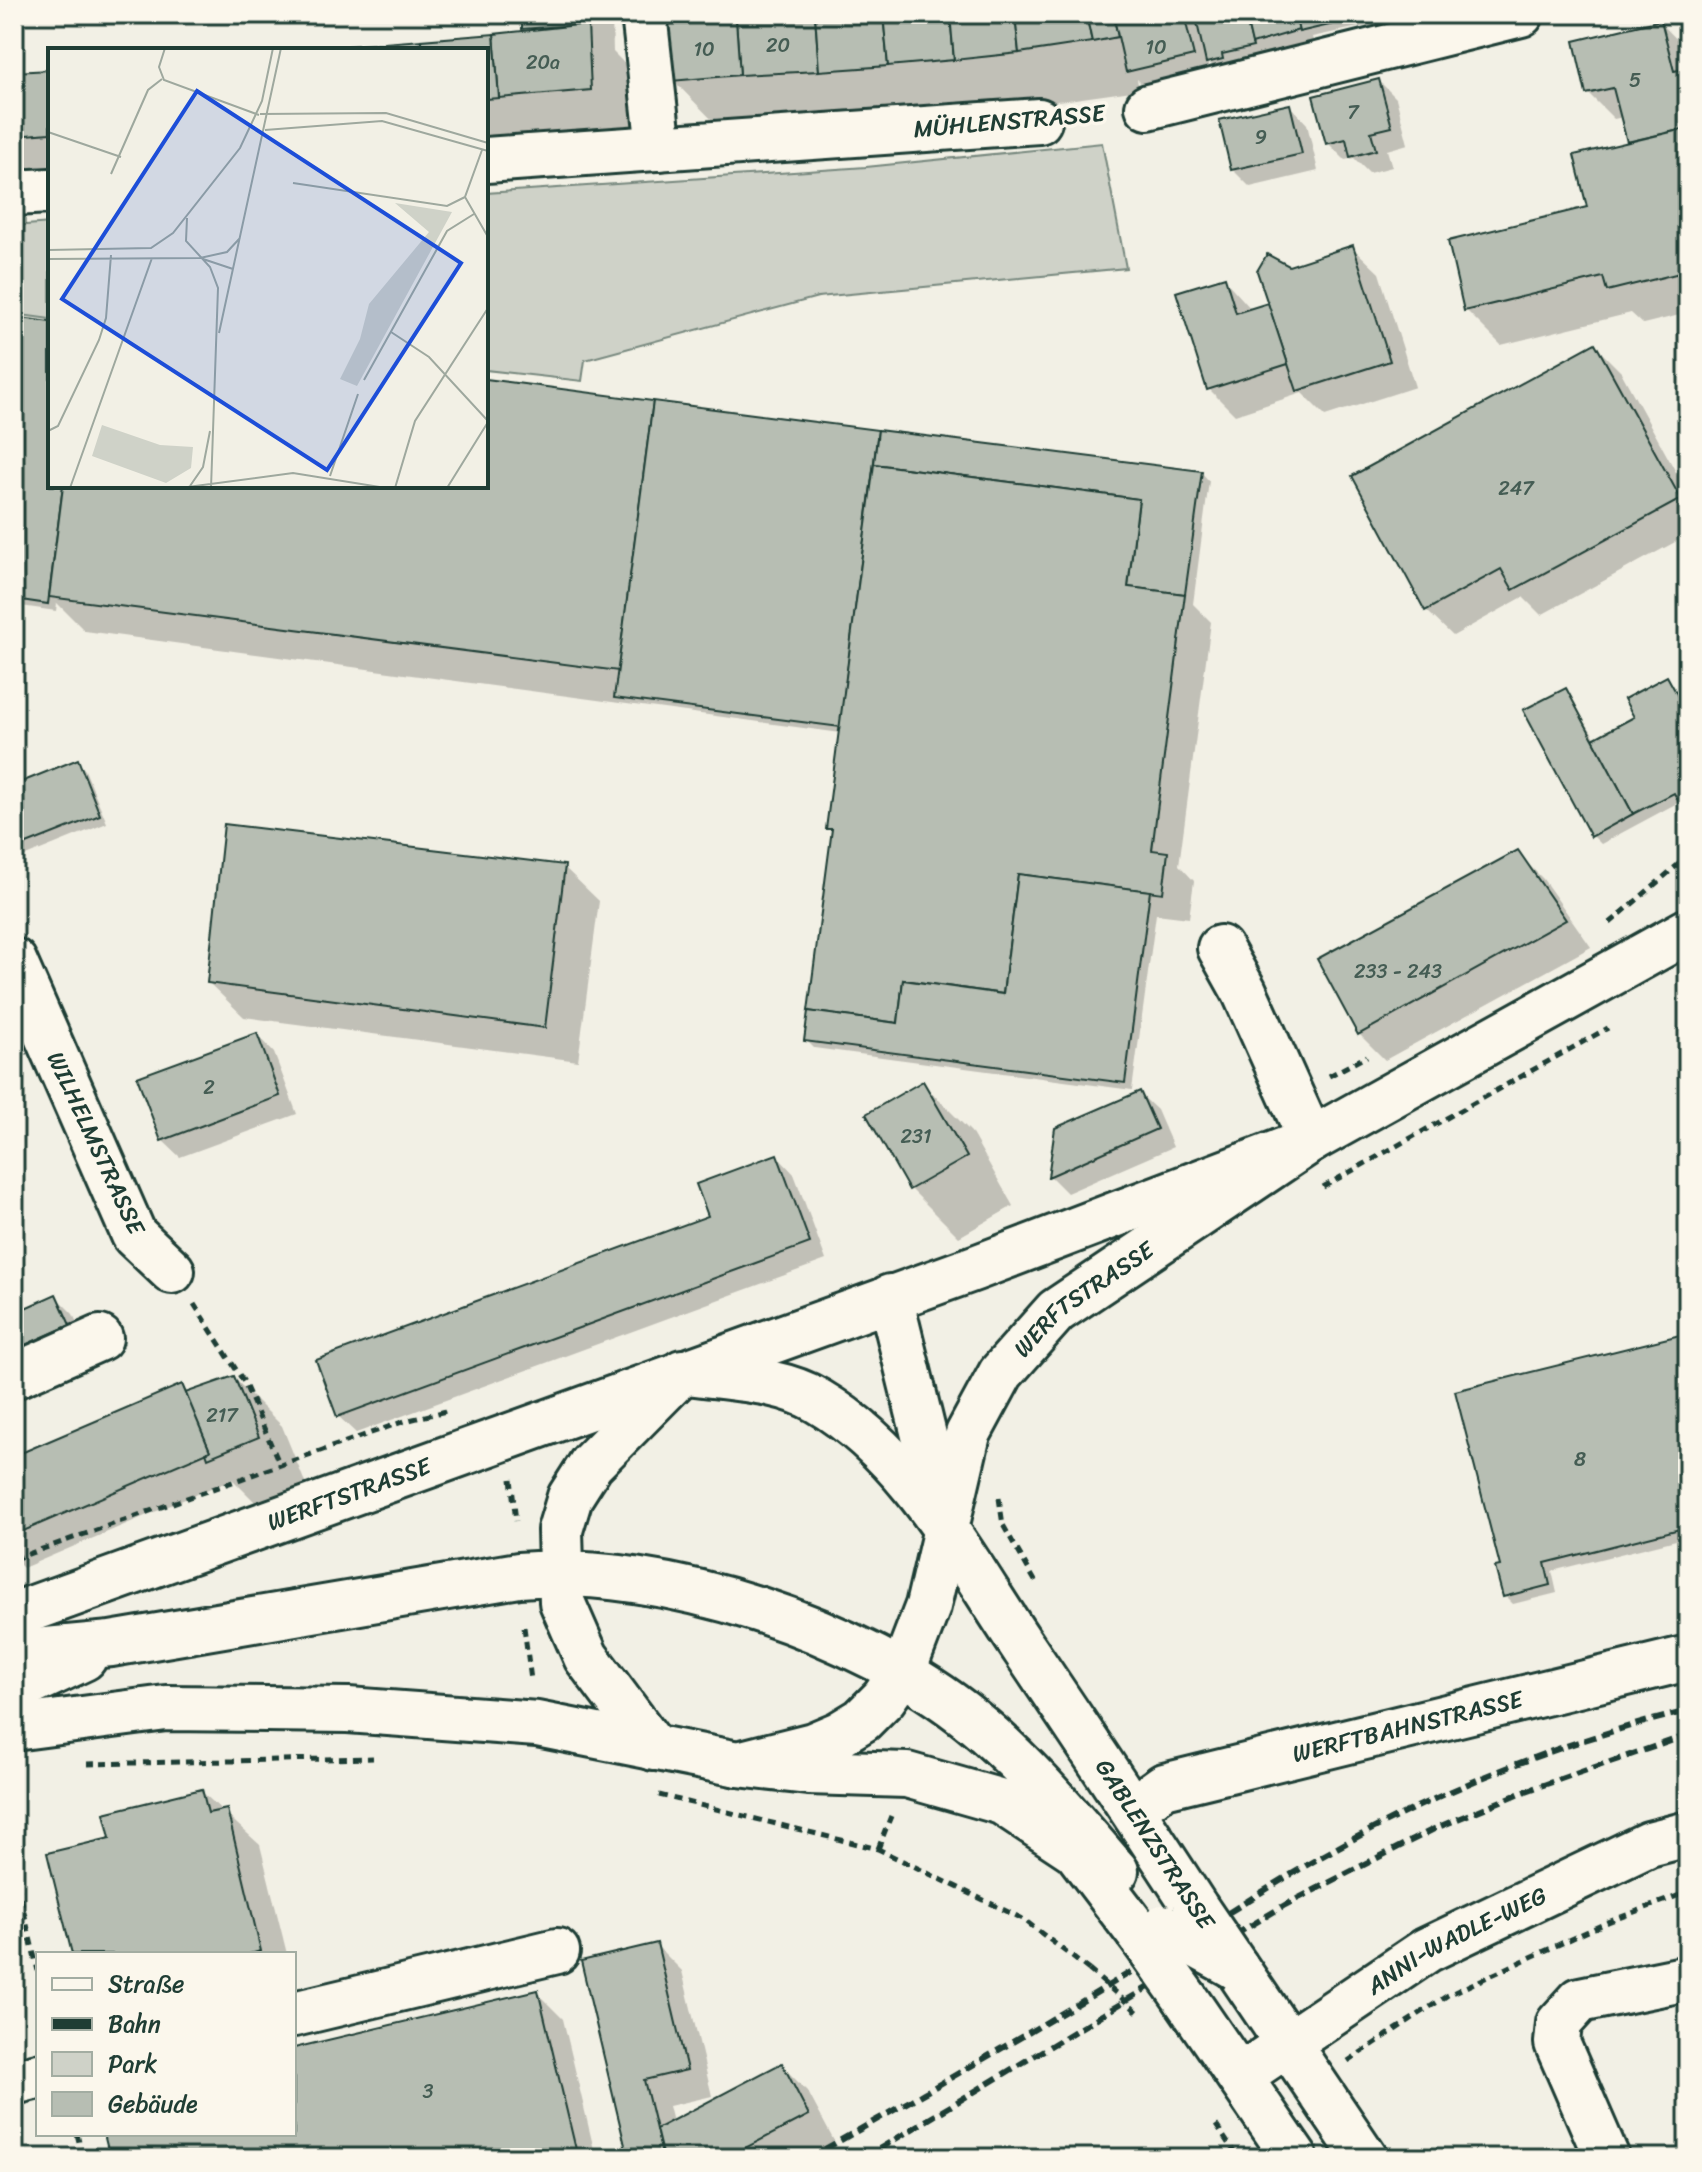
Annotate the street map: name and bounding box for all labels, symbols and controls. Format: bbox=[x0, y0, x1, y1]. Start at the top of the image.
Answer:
house number: 20 bbox=[766, 28, 790, 63]
house number: 10 bbox=[1145, 30, 1167, 65]
house number: 10 bbox=[693, 32, 715, 67]
house number: 20a bbox=[526, 45, 560, 80]
inset map bbox=[48, 48, 488, 488]
house number: 5 bbox=[1629, 63, 1641, 98]
street label: MÜHLENSTRASSE bbox=[912, 92, 1108, 150]
house number: 7 bbox=[1347, 95, 1360, 130]
house number: 9 bbox=[1255, 120, 1267, 155]
house number: 247 bbox=[1498, 471, 1535, 506]
house number: 233 - 243 bbox=[1354, 954, 1442, 989]
street label: WILHELMSTRASSE bbox=[35, 1044, 158, 1243]
house number: 2 bbox=[203, 1070, 215, 1105]
house number: 231 bbox=[900, 1119, 932, 1154]
street label: WERFTSTRASSE bbox=[1003, 1229, 1164, 1367]
house number: 217 bbox=[206, 1398, 239, 1433]
house number: 8 bbox=[1574, 1442, 1586, 1477]
street label: WERFTSTRASSE bbox=[261, 1445, 438, 1543]
street label: WERFTBAHNSTRASSE bbox=[1288, 1678, 1529, 1775]
street label: GABLENZSTRASSE bbox=[1084, 1750, 1227, 1939]
street label: ANNI-WADLE-WEG bbox=[1357, 1875, 1554, 2007]
legend bbox=[36, 1952, 296, 2136]
text: Straße bbox=[108, 1963, 184, 2005]
text: Bahn bbox=[108, 2003, 161, 2045]
text: Park bbox=[108, 2043, 157, 2085]
house number: 3 bbox=[423, 2074, 434, 2109]
text: Gebäude bbox=[108, 2083, 198, 2125]

